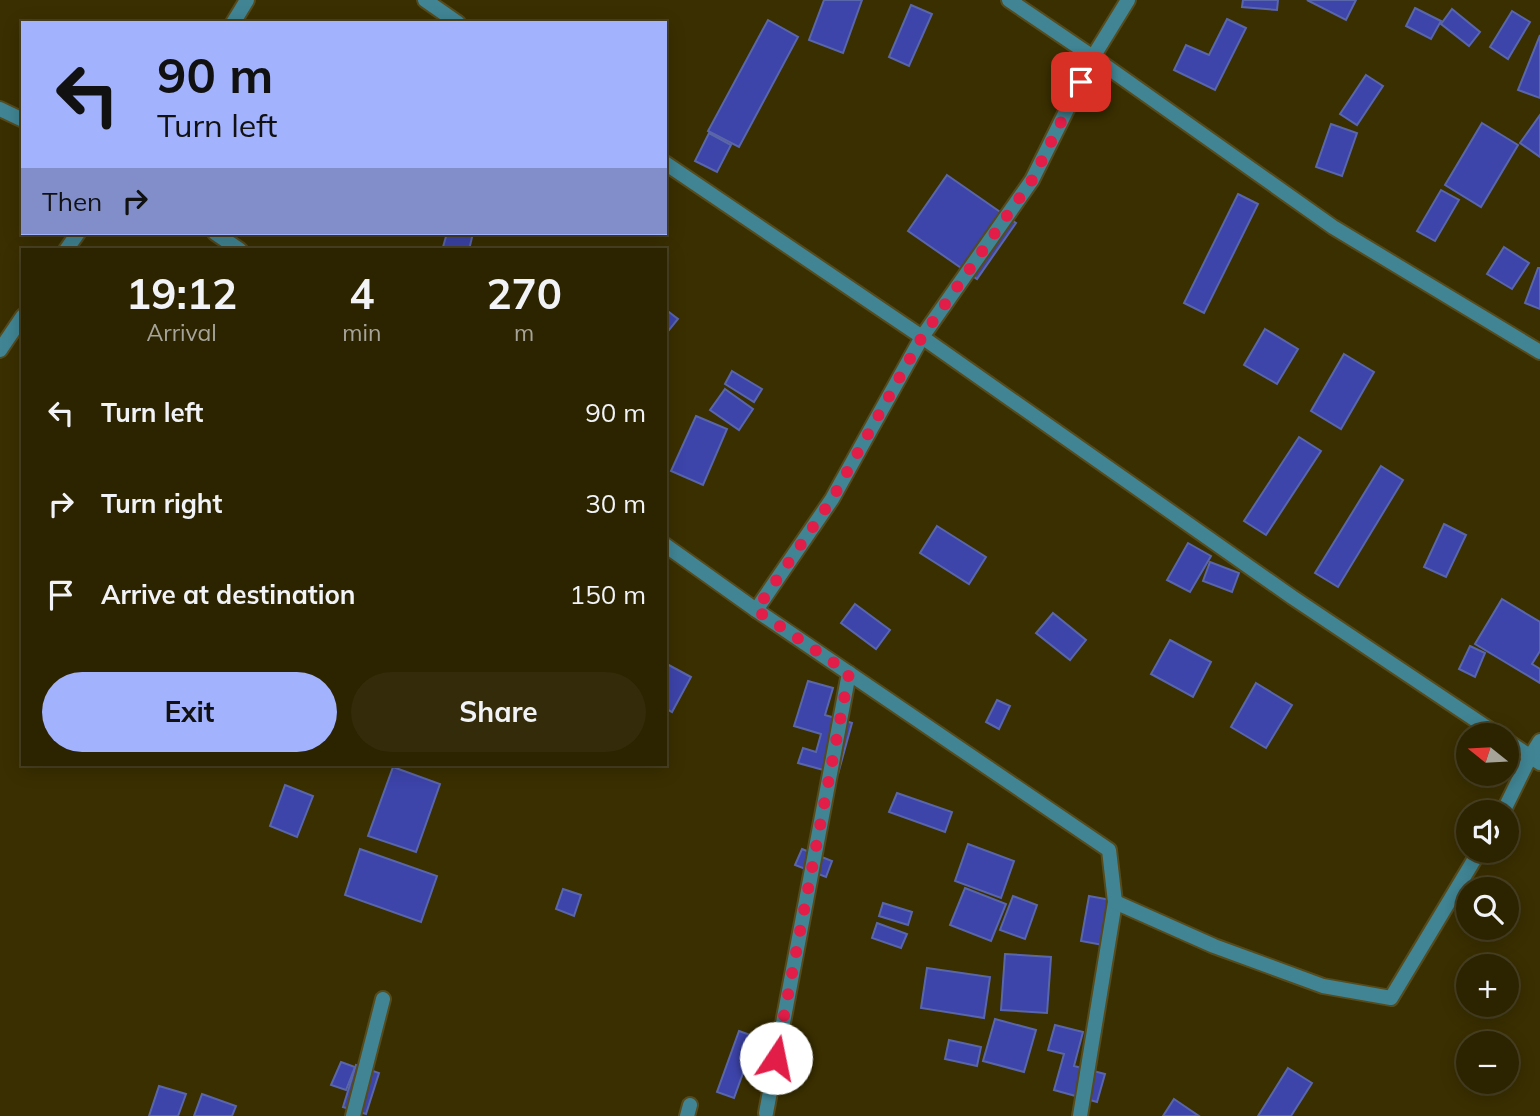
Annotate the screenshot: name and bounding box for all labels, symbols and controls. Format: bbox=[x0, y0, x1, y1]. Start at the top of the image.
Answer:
text: 90 m bbox=[157, 44, 273, 105]
icon: left bbox=[42, 49, 133, 140]
pin bbox=[1051, 52, 1111, 112]
icon: arrive bbox=[1062, 63, 1100, 101]
text: Turn left bbox=[157, 105, 277, 145]
icon: right bbox=[116, 182, 154, 220]
text: Then bbox=[42, 185, 102, 218]
text: 19:12 bbox=[126, 267, 237, 320]
text: 4 bbox=[349, 267, 374, 320]
text: 270 bbox=[486, 267, 562, 320]
text: Arrival bbox=[146, 318, 217, 347]
text: min bbox=[342, 318, 381, 347]
text: m bbox=[514, 318, 534, 347]
icon: left bbox=[42, 394, 80, 432]
text: Turn left bbox=[101, 396, 203, 429]
text: 90 m bbox=[585, 396, 646, 429]
icon: right bbox=[42, 485, 80, 523]
text: Turn right bbox=[101, 487, 222, 520]
text: 30 m bbox=[585, 487, 646, 520]
icon: arrive bbox=[42, 576, 80, 614]
text: Arrive at destination bbox=[101, 578, 356, 611]
text: 150 m bbox=[570, 578, 646, 611]
button: Exit bbox=[42, 672, 337, 752]
button: Share bbox=[351, 672, 646, 752]
north arrow bbox=[1456, 723, 1519, 786]
map controls bbox=[1456, 723, 1519, 1094]
button: sound bbox=[1456, 800, 1519, 863]
button: search bbox=[1456, 877, 1519, 940]
button: + bbox=[1456, 954, 1519, 1017]
position arrow bbox=[739, 1021, 813, 1095]
button: − bbox=[1456, 1031, 1519, 1094]

